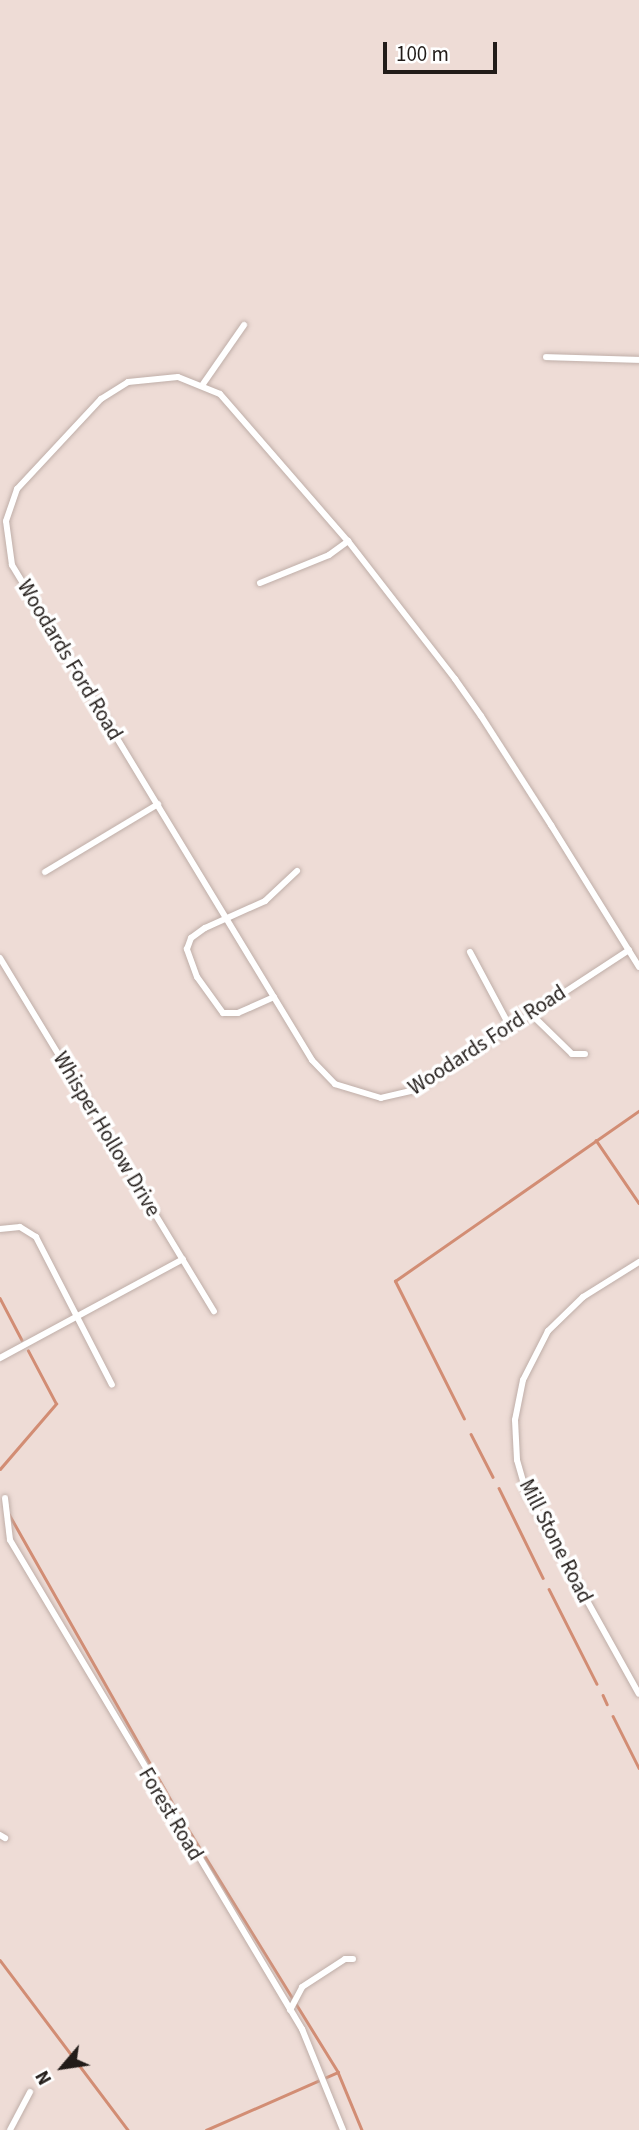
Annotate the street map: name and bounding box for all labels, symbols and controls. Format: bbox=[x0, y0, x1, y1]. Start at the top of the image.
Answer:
scale bar bbox=[387, 28, 501, 72]
text: 100 m bbox=[396, 39, 449, 69]
street label: Woodards Ford Road bbox=[12, 575, 128, 745]
street label: Woodards Ford Road bbox=[404, 980, 570, 1100]
street label: Whisper Hollow Drive bbox=[48, 1047, 166, 1221]
street label: Mill Stone Road bbox=[514, 1475, 598, 1607]
street label: Forest Road bbox=[133, 1763, 209, 1865]
north arrow bbox=[28, 2032, 98, 2102]
text: N bbox=[29, 2065, 59, 2090]

